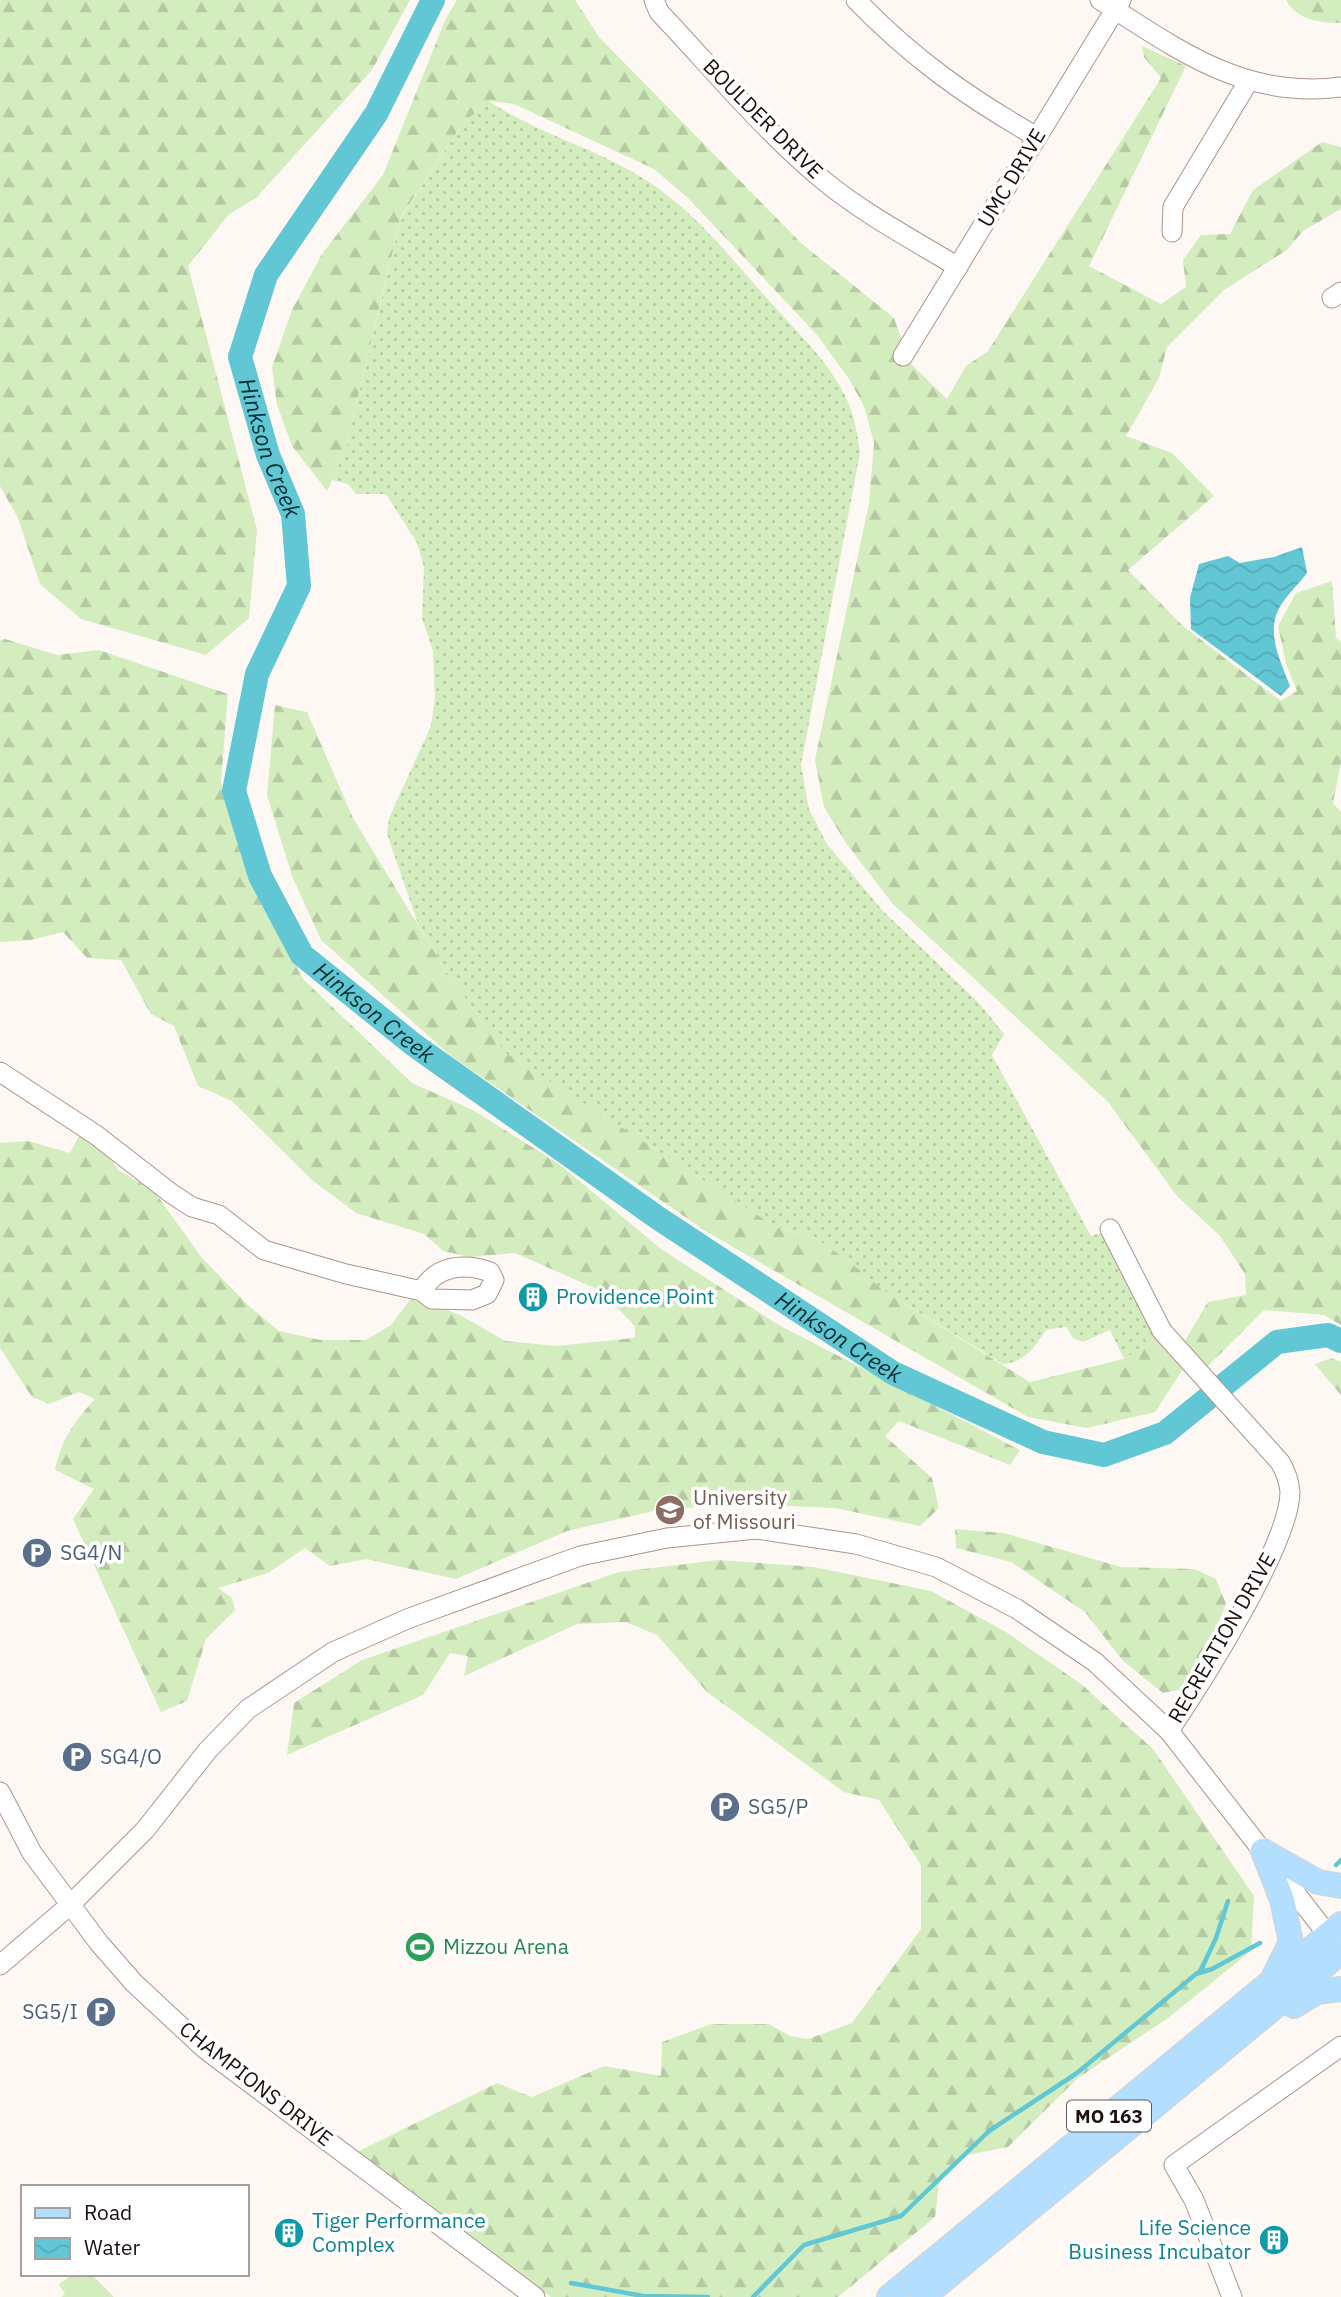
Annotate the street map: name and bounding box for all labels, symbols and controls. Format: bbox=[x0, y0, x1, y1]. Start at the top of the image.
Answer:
street label: BOULDER DRIVE bbox=[698, 52, 830, 184]
street label: UMC DRIVE bbox=[971, 123, 1052, 232]
water label: Hinkson Creek bbox=[233, 374, 309, 523]
water label: Hinkson Creek bbox=[308, 954, 442, 1070]
building icon: Providence Point bbox=[516, 1280, 550, 1314]
place label: Providence Point bbox=[556, 1282, 714, 1310]
water label: Hinkson Creek bbox=[770, 1284, 908, 1390]
place label: University of Missouri bbox=[693, 1483, 796, 1535]
school or university icon: University of Missouri bbox=[653, 1493, 687, 1527]
parking icon: SG4/N bbox=[20, 1536, 54, 1570]
place label: SG4/N bbox=[60, 1538, 122, 1566]
street label: RECREATION DRIVE bbox=[1161, 1547, 1281, 1728]
parking icon: SG4/O bbox=[60, 1740, 94, 1774]
place label: SG4/O bbox=[100, 1742, 162, 1770]
parking icon: SG5/P bbox=[708, 1790, 742, 1824]
place label: SG5/P bbox=[748, 1792, 808, 1820]
sports icon: Mizzou Arena bbox=[403, 1930, 437, 1964]
place label: Mizzou Arena bbox=[443, 1932, 569, 1960]
parking icon: SG5/I bbox=[84, 1995, 118, 2029]
place label: SG5/I bbox=[22, 1997, 78, 2025]
street label: CHAMPIONS DRIVE bbox=[174, 2015, 339, 2152]
road number: MO 163 bbox=[1067, 2100, 1151, 2132]
legend bbox=[21, 2185, 248, 2276]
text: Road bbox=[84, 2198, 132, 2226]
place label: Tiger Performance Complex bbox=[312, 2206, 486, 2258]
place label: Life Science Business Incubator bbox=[1068, 2213, 1251, 2265]
building icon: Tiger Performance Complex bbox=[272, 2216, 306, 2250]
building icon: Life Science Business Incubator bbox=[1257, 2223, 1291, 2257]
text: Water bbox=[84, 2233, 141, 2261]

